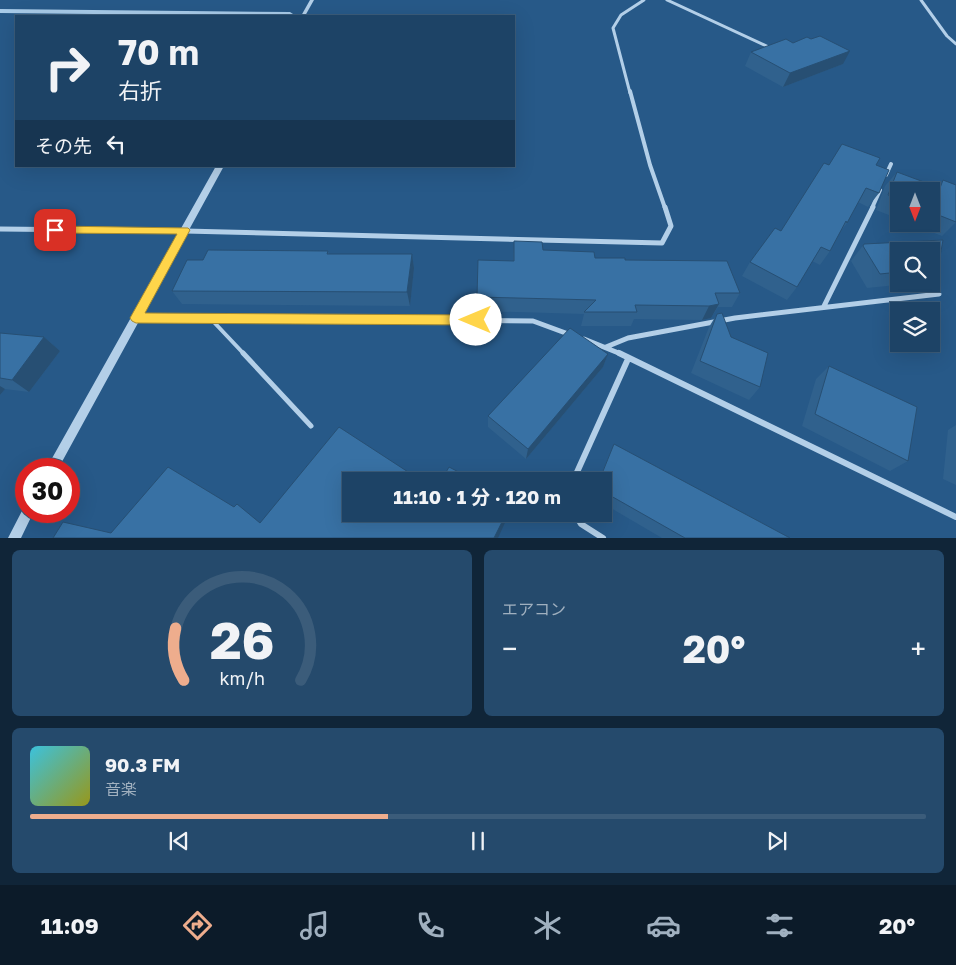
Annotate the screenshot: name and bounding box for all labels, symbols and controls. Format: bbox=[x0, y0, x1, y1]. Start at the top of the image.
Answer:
text: 70 m bbox=[118, 31, 199, 73]
icon: right bbox=[35, 35, 100, 100]
text: 右折 bbox=[118, 77, 162, 104]
icon: left bbox=[102, 130, 130, 158]
text: その先 bbox=[35, 134, 92, 157]
north arrow bbox=[890, 182, 940, 232]
map controls bbox=[890, 182, 940, 352]
pin bbox=[34, 209, 76, 251]
icon: arrive bbox=[41, 216, 69, 244]
button: search bbox=[890, 242, 940, 292]
position arrow bbox=[449, 293, 501, 345]
button: layers bbox=[890, 302, 940, 352]
speed limit sign: 30 bbox=[15, 458, 80, 523]
text: 11:10 · 1 分 · 120 m bbox=[393, 485, 561, 508]
text: エアコン bbox=[502, 599, 566, 619]
text: 26 bbox=[210, 608, 274, 670]
text: 20° bbox=[683, 626, 745, 671]
text: − bbox=[502, 632, 517, 665]
text: + bbox=[911, 632, 926, 665]
text: km/h bbox=[219, 667, 265, 689]
text: 90.3 FM bbox=[105, 753, 180, 776]
text: 音楽 bbox=[105, 779, 137, 799]
icon: previous bbox=[165, 827, 193, 855]
icon: pause bbox=[464, 827, 492, 855]
icon: next bbox=[763, 827, 791, 855]
icon: directions bbox=[180, 908, 215, 943]
icon: music bbox=[297, 908, 332, 943]
icon: phone bbox=[413, 908, 448, 943]
icon: climate bbox=[530, 908, 565, 943]
icon: car bbox=[646, 908, 681, 943]
icon: filters bbox=[762, 908, 797, 943]
text: 11:09 bbox=[41, 912, 99, 939]
text: 20° bbox=[879, 912, 915, 939]

